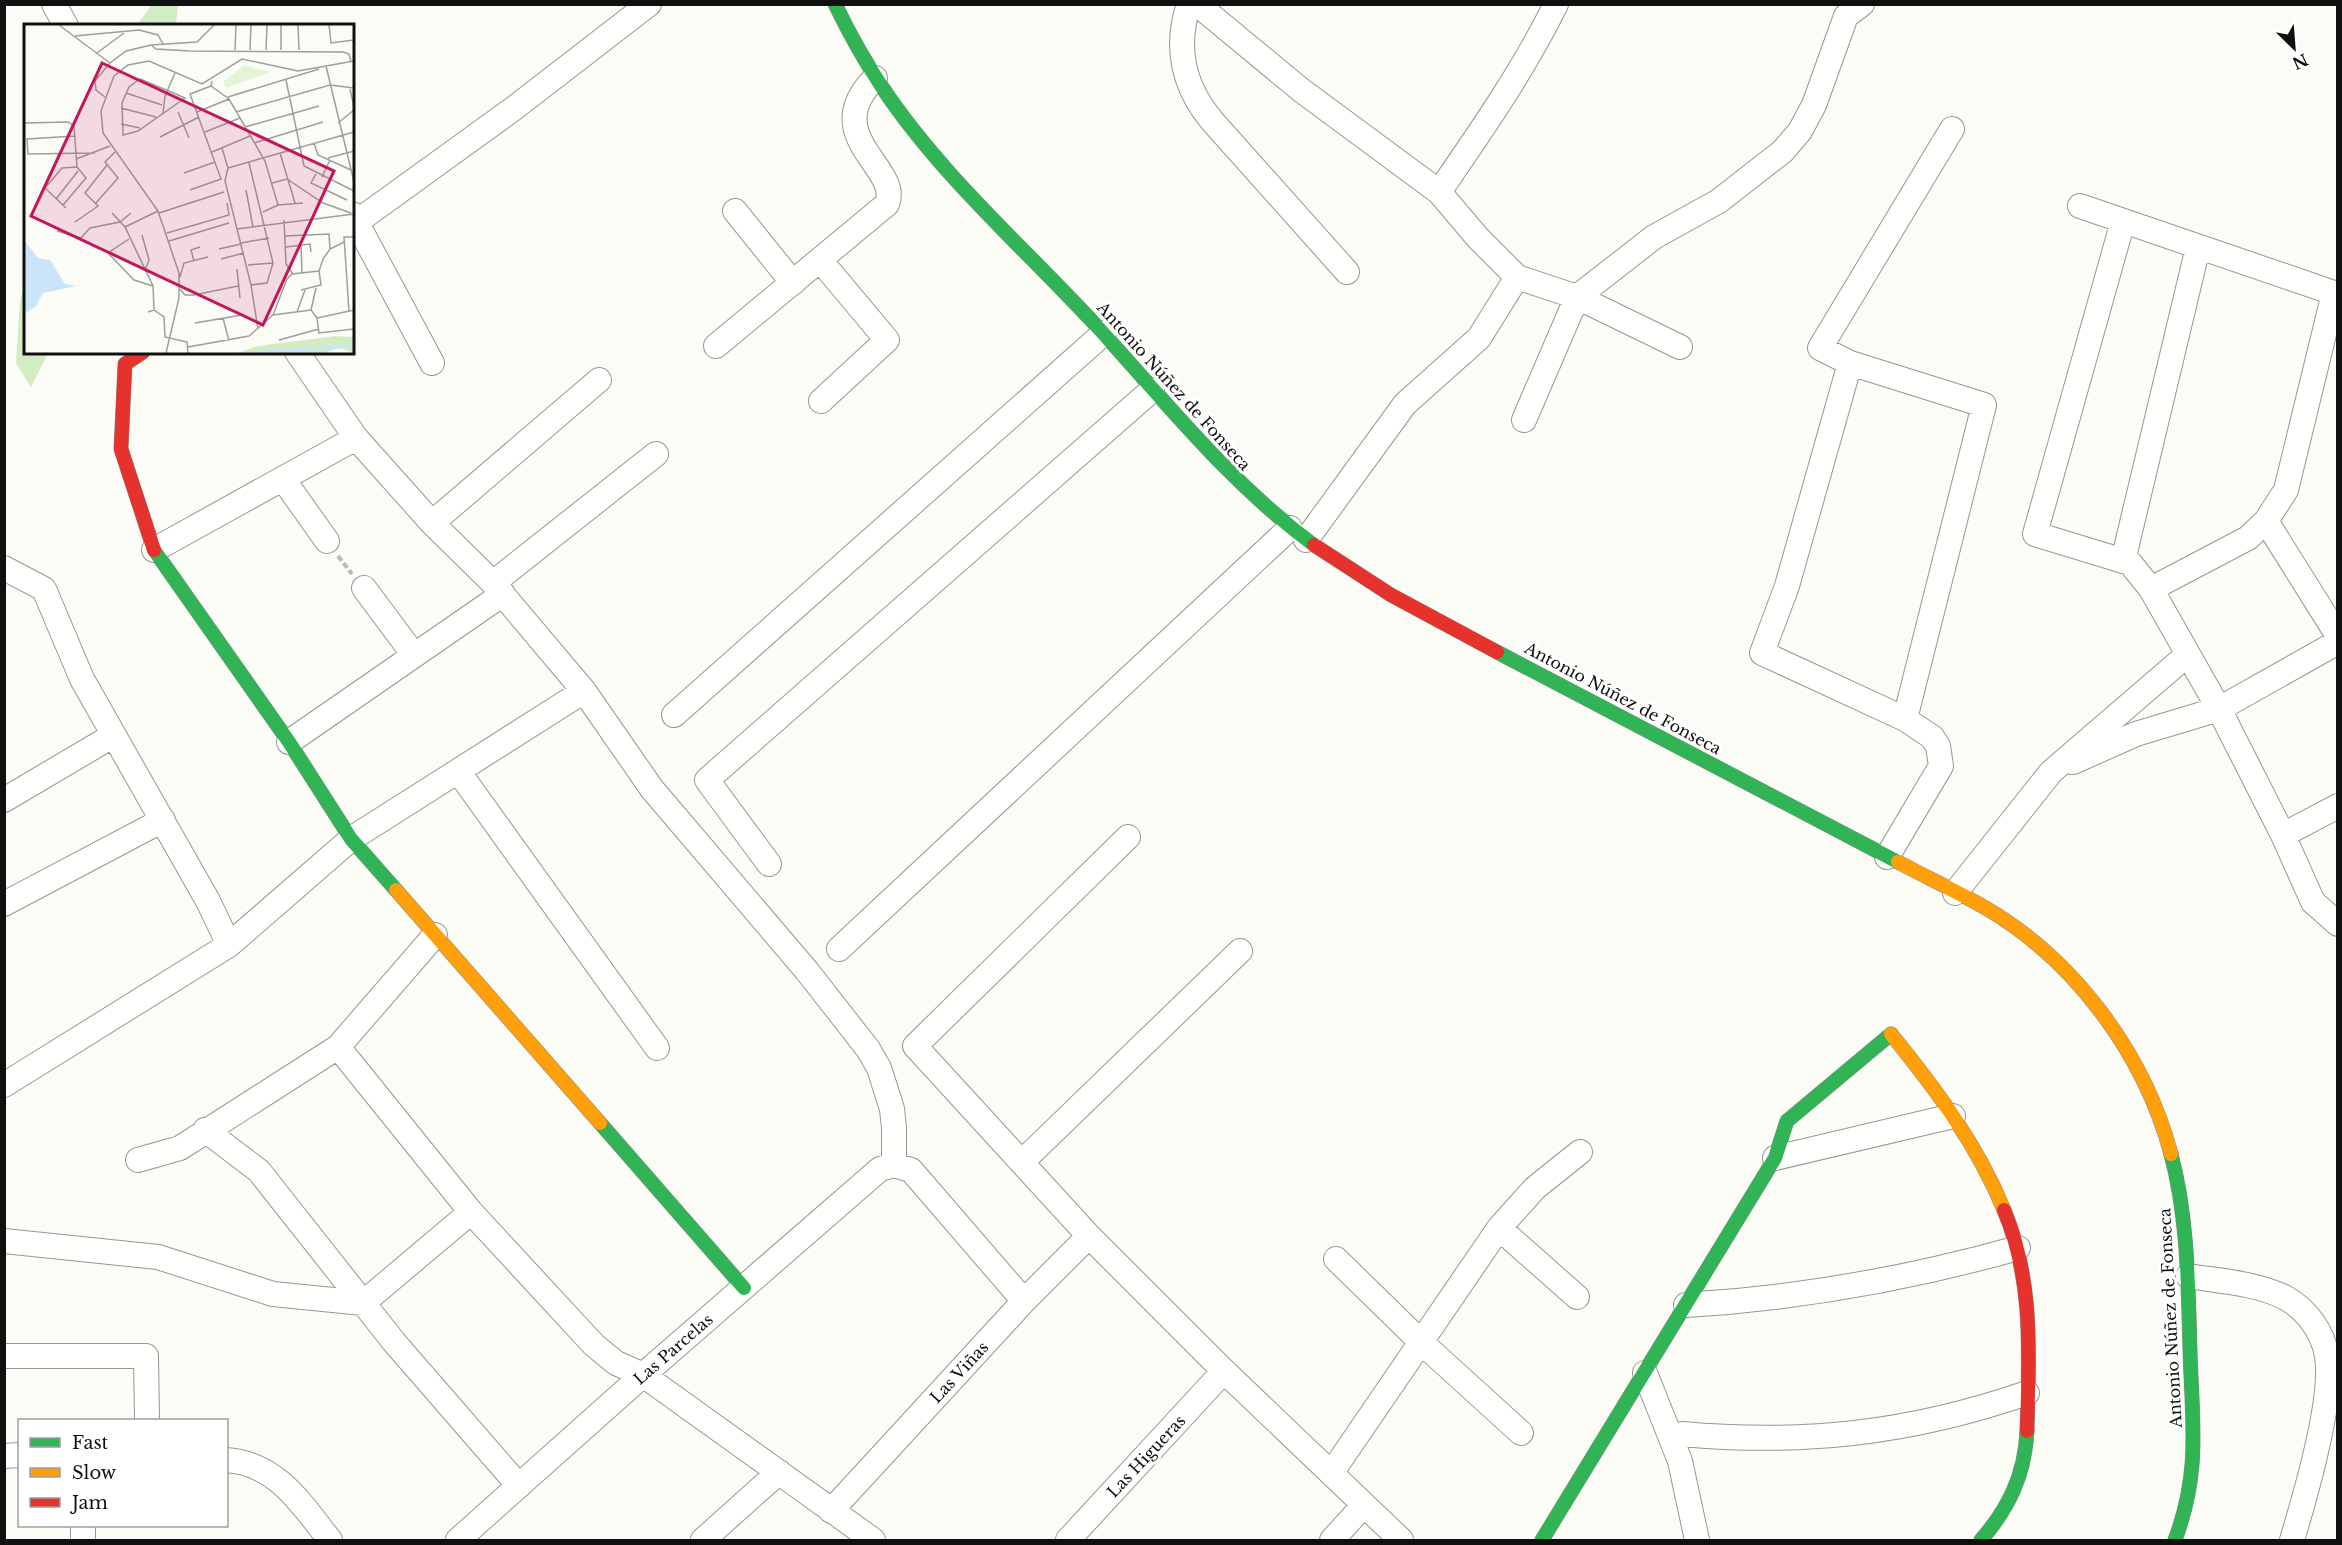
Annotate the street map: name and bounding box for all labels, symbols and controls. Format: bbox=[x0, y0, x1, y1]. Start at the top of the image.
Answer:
north arrow bbox=[2264, 18, 2324, 78]
inset map bbox=[24, 24, 354, 354]
text: N bbox=[2289, 49, 2311, 74]
street label: Antonio Núñez de Fonseca bbox=[1092, 297, 1255, 474]
street label: Antonio Núñez de Fonseca bbox=[1520, 637, 1725, 759]
street label: Antonio Núñez de Fonseca bbox=[2154, 1208, 2186, 1429]
street label: Las Parcelas bbox=[629, 1309, 717, 1389]
street label: Las Viñas bbox=[926, 1337, 992, 1407]
street label: Las Higueras bbox=[1103, 1410, 1189, 1502]
legend bbox=[18, 1419, 228, 1527]
text: Fast bbox=[72, 1432, 109, 1454]
text: Slow bbox=[72, 1462, 117, 1484]
text: Jam bbox=[70, 1492, 108, 1514]

